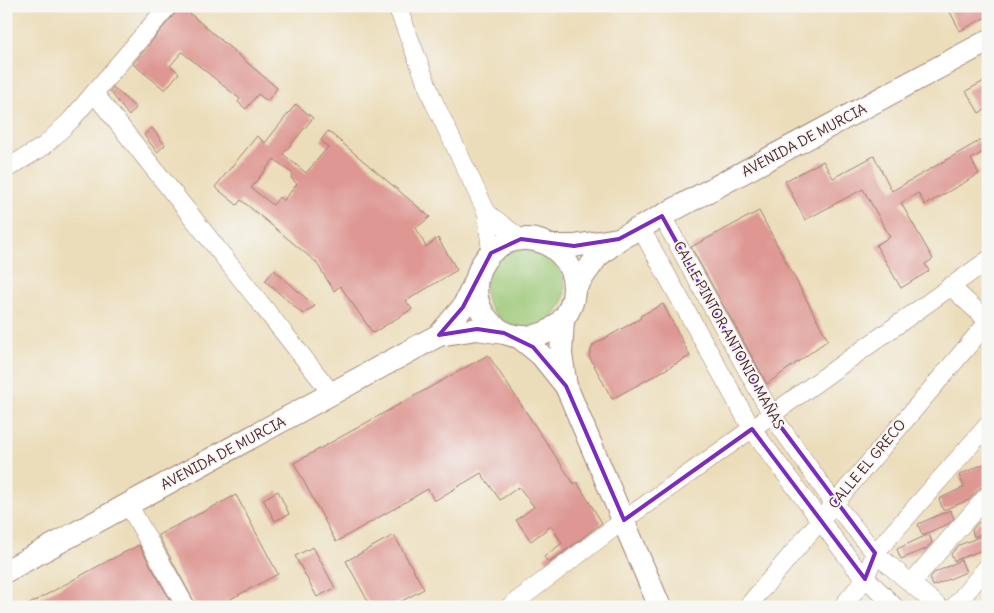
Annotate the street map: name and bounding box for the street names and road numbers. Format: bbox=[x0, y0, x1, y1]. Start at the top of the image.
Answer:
street label: AVENIDA DE MURCIA bbox=[738, 99, 870, 181]
street label: CALLE PINTOR ANTONIO MAÑAS bbox=[670, 238, 788, 432]
street label: AVENIDA DE MURCIA bbox=[157, 412, 289, 494]
street label: CALLE EL GRECO bbox=[824, 416, 910, 512]

